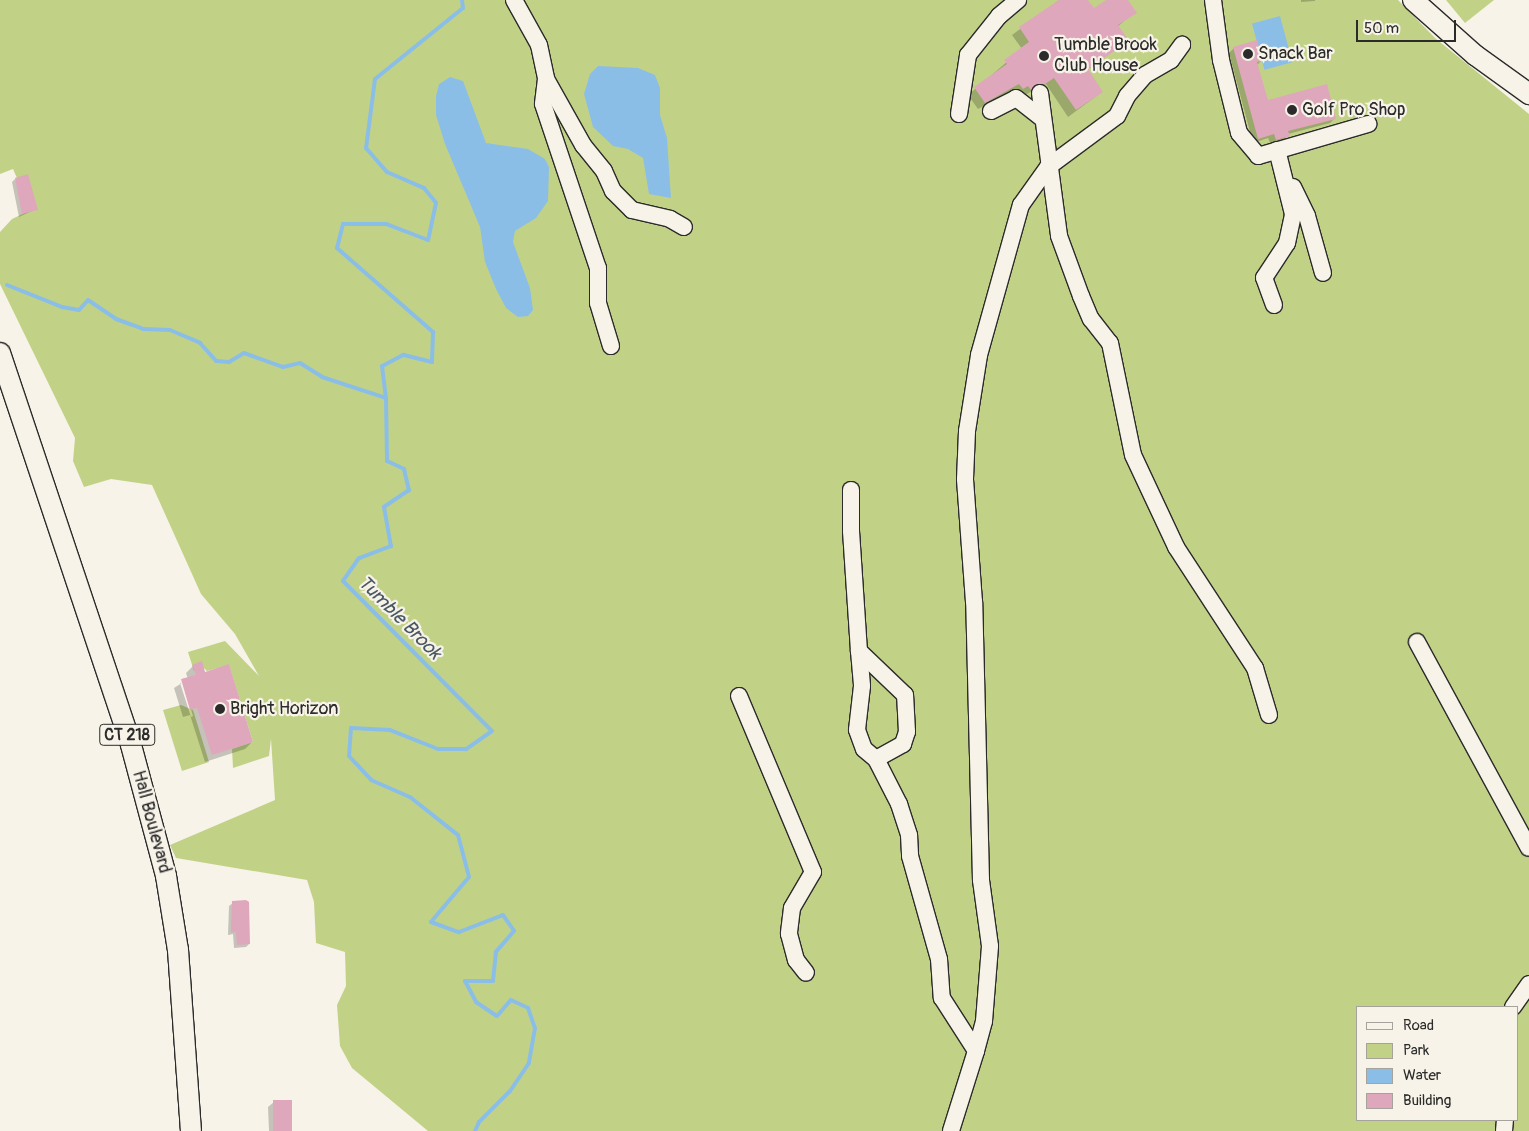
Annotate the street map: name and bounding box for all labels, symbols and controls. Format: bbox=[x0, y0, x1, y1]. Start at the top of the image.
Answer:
scale bar bbox=[1359, 10, 1459, 42]
text: 50 m bbox=[1364, 19, 1399, 38]
place label: Tumble Brook Club House bbox=[1054, 35, 1157, 78]
place label: Snack Bar bbox=[1258, 43, 1333, 65]
marker: Snack Bar bbox=[1242, 48, 1254, 60]
marker: Tumble Brook Club House bbox=[1038, 50, 1050, 62]
place label: Golf Pro Shop bbox=[1302, 99, 1406, 121]
marker: Golf Pro Shop bbox=[1286, 104, 1298, 116]
water label: Tumble Brook bbox=[353, 572, 445, 664]
place label: Bright Horizon bbox=[230, 698, 338, 720]
marker: Bright Horizon bbox=[214, 703, 226, 715]
road number: CT 218 bbox=[98, 722, 156, 748]
street label: Hall Boulevard bbox=[127, 768, 175, 876]
legend bbox=[1356, 1006, 1519, 1121]
text: Road bbox=[1403, 1016, 1434, 1035]
text: Park bbox=[1403, 1041, 1429, 1060]
text: Water bbox=[1403, 1066, 1441, 1085]
text: Building bbox=[1403, 1091, 1451, 1110]

